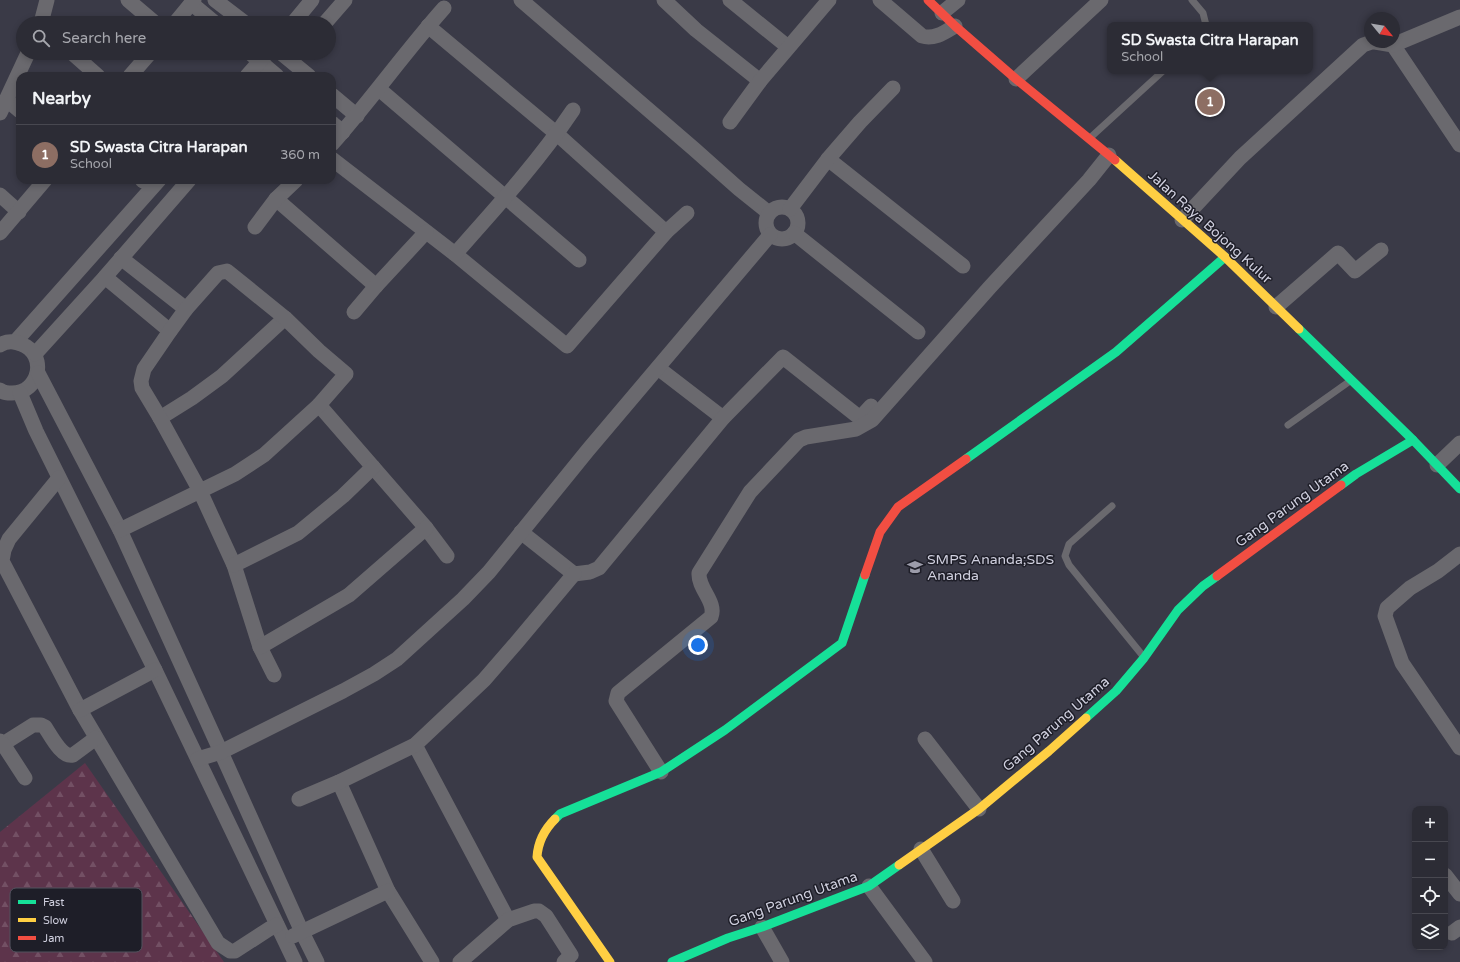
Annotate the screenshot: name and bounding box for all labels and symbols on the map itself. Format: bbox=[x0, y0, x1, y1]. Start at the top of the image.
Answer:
north arrow bbox=[1364, 12, 1400, 48]
pin: 1 bbox=[1197, 87, 1223, 117]
street label: Jalan Raya Bojong Kulur bbox=[1144, 167, 1276, 288]
street label: Gang Parung Utama bbox=[1232, 457, 1352, 551]
place label: SMPS Ananda;SDS Ananda bbox=[927, 551, 1055, 584]
school or university icon: SMPS Ananda;SDS Ananda bbox=[906, 558, 924, 576]
your location bbox=[688, 635, 708, 655]
street label: Gang Parung Utama bbox=[999, 673, 1113, 775]
street label: Gang Parung Utama bbox=[726, 868, 860, 930]
legend bbox=[10, 888, 142, 952]
text: Fast bbox=[43, 896, 64, 909]
text: Slow bbox=[43, 914, 68, 927]
text: Jam bbox=[43, 932, 64, 945]

